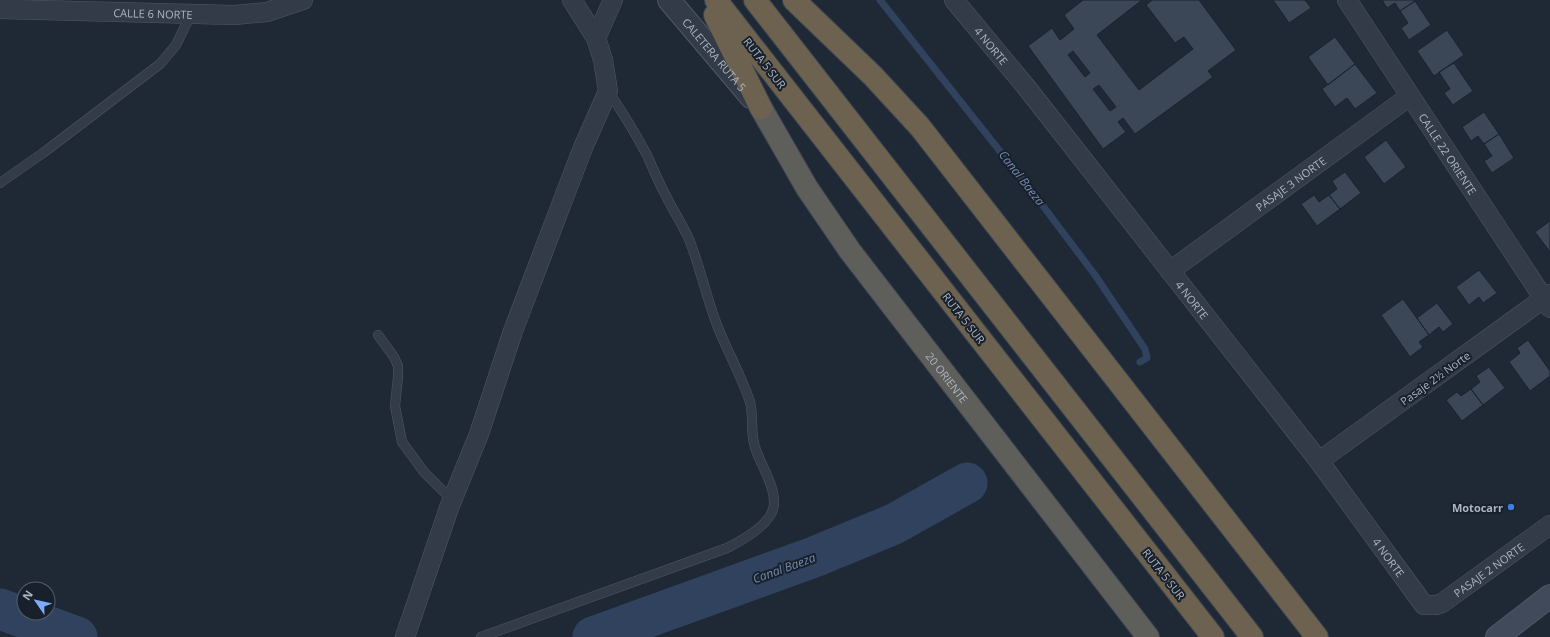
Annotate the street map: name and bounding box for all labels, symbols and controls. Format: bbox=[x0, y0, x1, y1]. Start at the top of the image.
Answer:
street label: CALLE 6 NORTE bbox=[113, 4, 193, 21]
street label: CALETERA RUTA 5 bbox=[680, 14, 750, 94]
street label: 4 NORTE bbox=[972, 23, 1012, 68]
street label: RUTA 5 SUR bbox=[740, 34, 790, 92]
street label: CALLE 22 ORIENTE bbox=[1416, 110, 1481, 197]
water label: Canal Baeza bbox=[995, 147, 1049, 209]
street label: PASAJE 3 NORTE bbox=[1252, 153, 1329, 214]
street label: 4 NORTE bbox=[1173, 277, 1212, 322]
street label: RUTA 5 SUR bbox=[939, 289, 989, 347]
street label: Pasaje 2½ Norte bbox=[1397, 348, 1473, 408]
street label: 20 ORIENTE bbox=[923, 349, 972, 406]
place label: Motocarr bbox=[1452, 500, 1503, 515]
marker: Motocarr bbox=[1506, 502, 1516, 512]
street label: 4 NORTE bbox=[1370, 535, 1408, 580]
street label: PASAJE 2 NORTE bbox=[1450, 539, 1527, 600]
street label: RUTA 5 SUR bbox=[1139, 545, 1189, 603]
water label: Canal Baeza bbox=[750, 549, 818, 587]
north arrow bbox=[16, 581, 56, 621]
text: N bbox=[19, 587, 36, 603]

